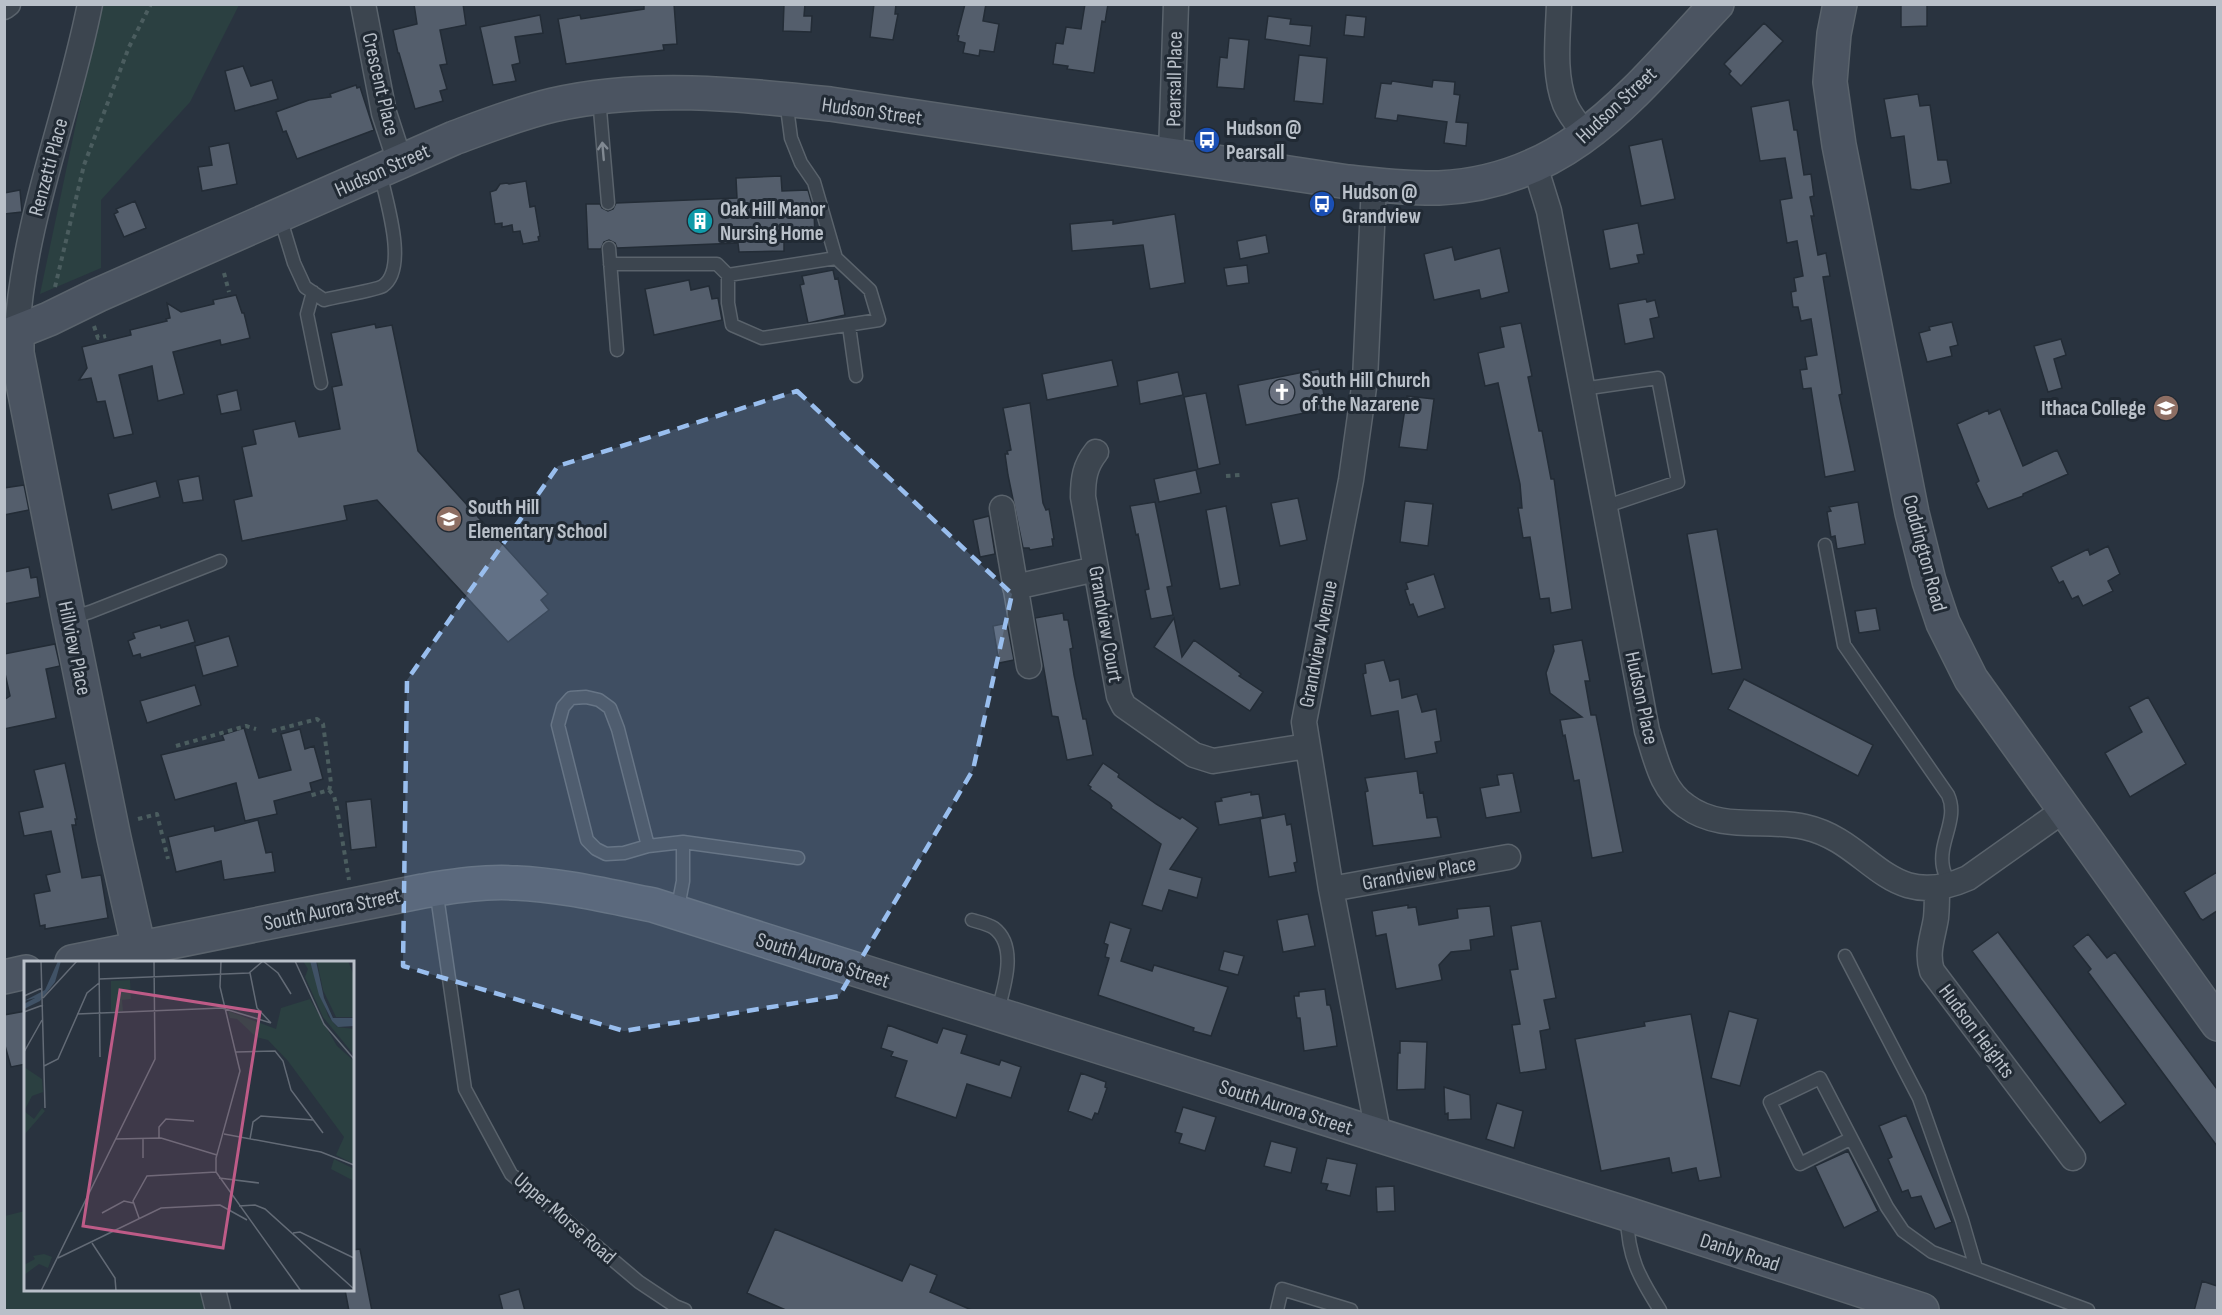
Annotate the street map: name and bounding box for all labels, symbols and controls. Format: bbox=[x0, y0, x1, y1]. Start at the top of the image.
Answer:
street label: Crescent Place bbox=[357, 30, 405, 138]
street label: Pearsall Place bbox=[1161, 31, 1188, 127]
street label: Hudson Street bbox=[1571, 62, 1662, 149]
street label: Hudson Street bbox=[820, 92, 924, 131]
street label: Renzetti Place bbox=[23, 116, 74, 219]
place label: Hudson @ Pearsall bbox=[1226, 116, 1302, 165]
bus stop icon: Hudson @ Pearsall bbox=[1192, 125, 1222, 155]
street label: Hudson Street bbox=[331, 138, 433, 202]
one-way arrow bbox=[597, 141, 608, 161]
place label: Hudson @ Grandview bbox=[1342, 180, 1421, 229]
bus stop icon: Hudson @ Grandview bbox=[1307, 189, 1337, 219]
place label: Oak Hill Manor Nursing Home bbox=[720, 197, 826, 246]
building icon: Oak Hill Manor Nursing Home bbox=[685, 206, 715, 236]
place label: South Hill Church of the Nazarene bbox=[1302, 368, 1430, 417]
church icon: South Hill Church of the Nazarene bbox=[1267, 377, 1297, 407]
school or university icon: Ithaca College bbox=[2151, 393, 2181, 423]
place label: Ithaca College bbox=[2041, 396, 2146, 421]
street label: Coddington Road bbox=[1897, 492, 1952, 614]
place label: South Hill Elementary School bbox=[468, 495, 607, 544]
school or university icon: South Hill Elementary School bbox=[434, 504, 464, 534]
street label: Grandview Court bbox=[1083, 564, 1128, 684]
street label: Grandview Avenue bbox=[1294, 578, 1343, 710]
street label: Hillview Place bbox=[52, 599, 97, 697]
street label: Hudson Place bbox=[1619, 649, 1664, 747]
street label: Grandview Place bbox=[1360, 851, 1478, 896]
street label: South Aurora Street bbox=[262, 883, 403, 936]
street label: South Aurora Street bbox=[753, 927, 893, 994]
inset map bbox=[24, 961, 354, 1291]
street label: Hudson Heights bbox=[1933, 979, 2020, 1083]
street label: South Aurora Street bbox=[1216, 1074, 1356, 1141]
street label: Upper Morse Road bbox=[509, 1167, 621, 1269]
street label: Danby Road bbox=[1697, 1228, 1783, 1277]

